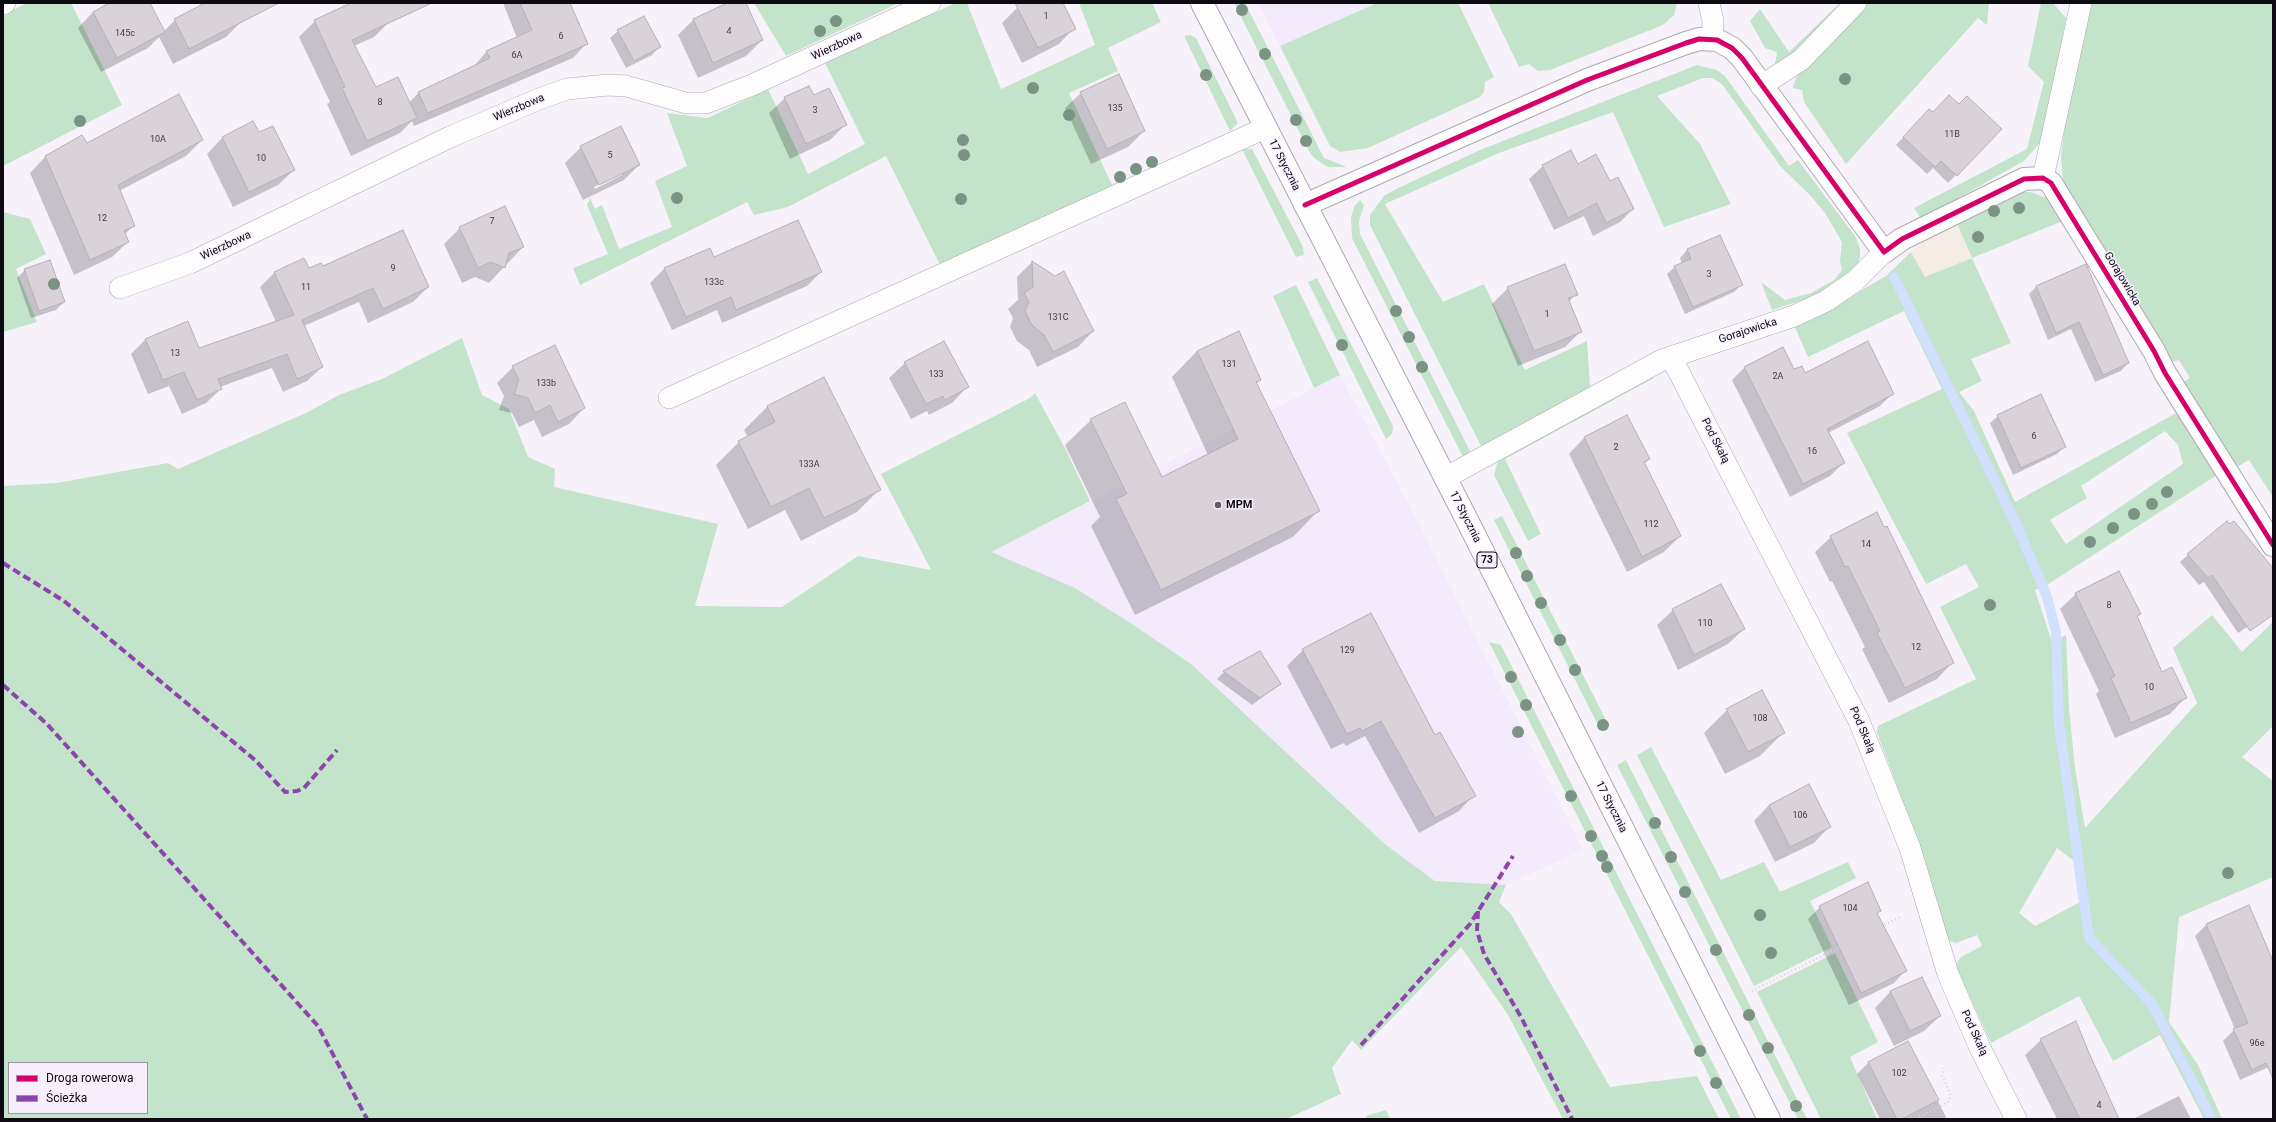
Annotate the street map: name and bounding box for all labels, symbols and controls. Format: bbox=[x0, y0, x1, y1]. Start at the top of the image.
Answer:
house number: 1 bbox=[1043, 12, 1049, 22]
house number: 4 bbox=[726, 27, 732, 37]
house number: 145c bbox=[115, 29, 135, 39]
street label: Wierzbowa bbox=[810, 29, 864, 63]
house number: 6 bbox=[558, 32, 564, 42]
house number: 6A bbox=[512, 51, 522, 61]
street label: Wierzbowa bbox=[491, 91, 547, 125]
house number: 8 bbox=[377, 98, 383, 108]
house number: 135 bbox=[1107, 104, 1123, 114]
house number: 3 bbox=[812, 106, 818, 116]
house number: 11B bbox=[1944, 130, 1960, 140]
house number: 10A bbox=[150, 135, 166, 145]
street label: 17 Stycznia bbox=[1265, 137, 1303, 193]
house number: 5 bbox=[607, 151, 613, 161]
house number: 10 bbox=[256, 154, 266, 164]
house number: 12 bbox=[97, 214, 107, 224]
house number: 7 bbox=[489, 217, 495, 227]
street label: Wierzbowa bbox=[199, 229, 253, 263]
street label: Gorajowicka bbox=[2101, 250, 2143, 308]
house number: 9 bbox=[390, 264, 396, 274]
house number: 3 bbox=[1706, 270, 1712, 280]
house number: 133c bbox=[704, 278, 724, 288]
house number: 11 bbox=[301, 283, 311, 293]
house number: 1 bbox=[1544, 310, 1550, 320]
house number: 131C bbox=[1047, 313, 1069, 323]
street label: Gorajowicka bbox=[1717, 315, 1779, 347]
house number: 13 bbox=[170, 349, 180, 359]
house number: 131 bbox=[1221, 360, 1237, 370]
house number: 133 bbox=[928, 370, 944, 380]
house number: 2A bbox=[1773, 372, 1783, 382]
house number: 133b bbox=[536, 379, 556, 389]
street label: Pod Skałą bbox=[1698, 416, 1732, 466]
house number: 6 bbox=[2031, 432, 2037, 442]
house number: 2 bbox=[1613, 443, 1619, 453]
house number: 16 bbox=[1807, 447, 1817, 457]
house number: 133A bbox=[798, 460, 820, 470]
street label: 17 Stycznia bbox=[1446, 489, 1484, 545]
place label: MPM bbox=[1226, 498, 1252, 512]
marker: MPM bbox=[1213, 500, 1223, 510]
house number: 112 bbox=[1643, 520, 1659, 530]
house number: 14 bbox=[1861, 540, 1871, 550]
road number: 73 bbox=[1477, 552, 1497, 568]
house number: 8 bbox=[2106, 601, 2112, 611]
house number: 110 bbox=[1697, 619, 1713, 629]
house number: 12 bbox=[1911, 643, 1921, 653]
house number: 129 bbox=[1339, 646, 1355, 656]
house number: 10 bbox=[2144, 683, 2154, 693]
street label: Pod Skałą bbox=[1846, 705, 1878, 755]
house number: 108 bbox=[1752, 714, 1768, 724]
street label: 17 Stycznia bbox=[1592, 779, 1630, 835]
house number: 106 bbox=[1792, 811, 1808, 821]
house number: 104 bbox=[1842, 904, 1858, 914]
street label: Pod Skałą bbox=[1958, 1008, 1990, 1058]
house number: 96e bbox=[2250, 1039, 2264, 1049]
legend bbox=[8, 1062, 148, 1114]
house number: 102 bbox=[1891, 1069, 1907, 1079]
text: Droga rowerowa bbox=[46, 1071, 133, 1085]
text: Ścieżka bbox=[46, 1091, 87, 1105]
house number: 4 bbox=[2096, 1101, 2102, 1111]

